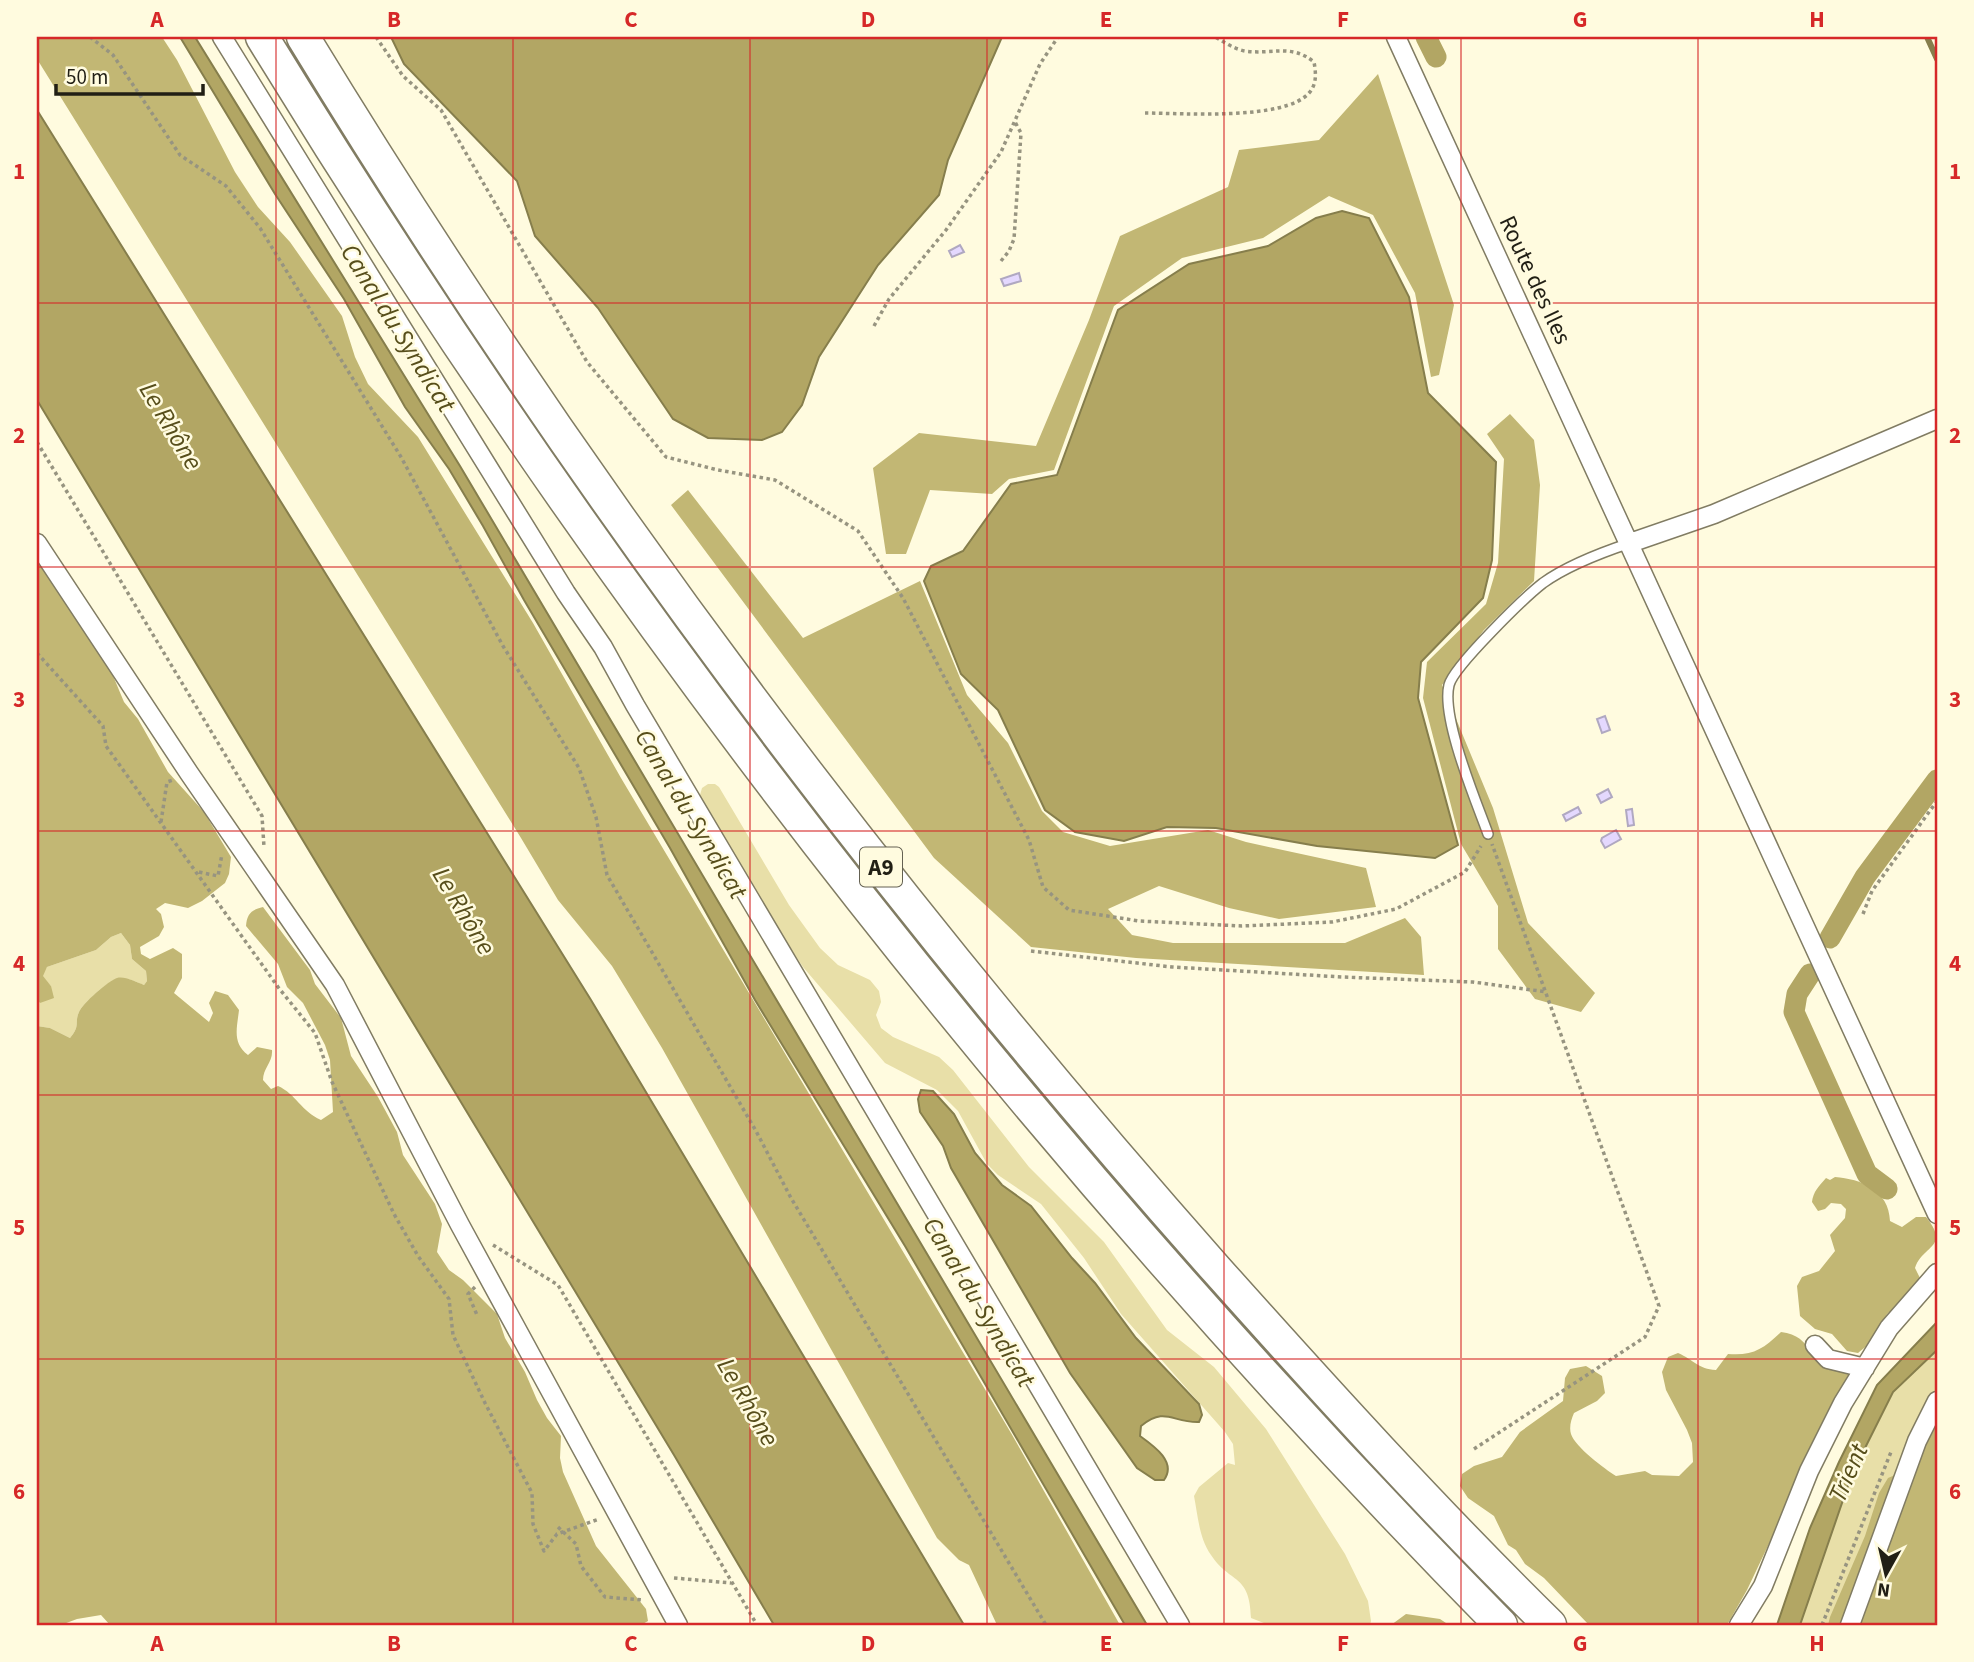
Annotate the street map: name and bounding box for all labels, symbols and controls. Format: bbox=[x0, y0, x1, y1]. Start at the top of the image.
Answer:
text: A bbox=[149, 3, 164, 36]
text: B bbox=[387, 3, 401, 36]
text: C bbox=[624, 3, 638, 36]
text: D bbox=[861, 3, 875, 36]
text: E bbox=[1100, 3, 1112, 36]
text: F bbox=[1337, 3, 1349, 36]
text: G bbox=[1573, 3, 1587, 36]
text: H bbox=[1809, 3, 1825, 36]
scale bar bbox=[56, 52, 203, 96]
text: 50 m bbox=[66, 62, 108, 92]
text: 1 bbox=[13, 155, 25, 188]
text: 1 bbox=[1949, 155, 1961, 188]
street label: Route des Iles bbox=[1490, 210, 1580, 350]
water label: Canal du Syndicat bbox=[331, 237, 465, 420]
water label: Le Rhône bbox=[130, 375, 212, 477]
text: 2 bbox=[13, 419, 25, 452]
text: 2 bbox=[1949, 419, 1961, 452]
text: 3 bbox=[13, 683, 25, 716]
text: 3 bbox=[1949, 683, 1961, 716]
water label: Canal du Syndicat bbox=[626, 722, 757, 906]
road number: A9 bbox=[860, 848, 902, 887]
water label: Le Rhône bbox=[423, 860, 505, 962]
text: 4 bbox=[13, 947, 25, 980]
text: 4 bbox=[1949, 947, 1961, 980]
water label: Canal du Syndicat bbox=[914, 1210, 1045, 1394]
text: 5 bbox=[13, 1211, 25, 1244]
text: 5 bbox=[1949, 1211, 1961, 1244]
water label: Le Rhône bbox=[708, 1351, 788, 1453]
water label: Trient bbox=[1819, 1437, 1877, 1508]
text: 6 bbox=[13, 1475, 25, 1508]
text: 6 bbox=[1949, 1475, 1961, 1508]
north arrow bbox=[1852, 1540, 1922, 1610]
text: N bbox=[1876, 1575, 1892, 1604]
text: A bbox=[149, 1627, 164, 1660]
text: B bbox=[387, 1627, 401, 1660]
text: C bbox=[624, 1627, 638, 1660]
text: D bbox=[861, 1627, 875, 1660]
text: E bbox=[1100, 1627, 1112, 1660]
text: F bbox=[1337, 1627, 1349, 1660]
text: G bbox=[1573, 1627, 1587, 1660]
text: H bbox=[1809, 1627, 1825, 1660]

